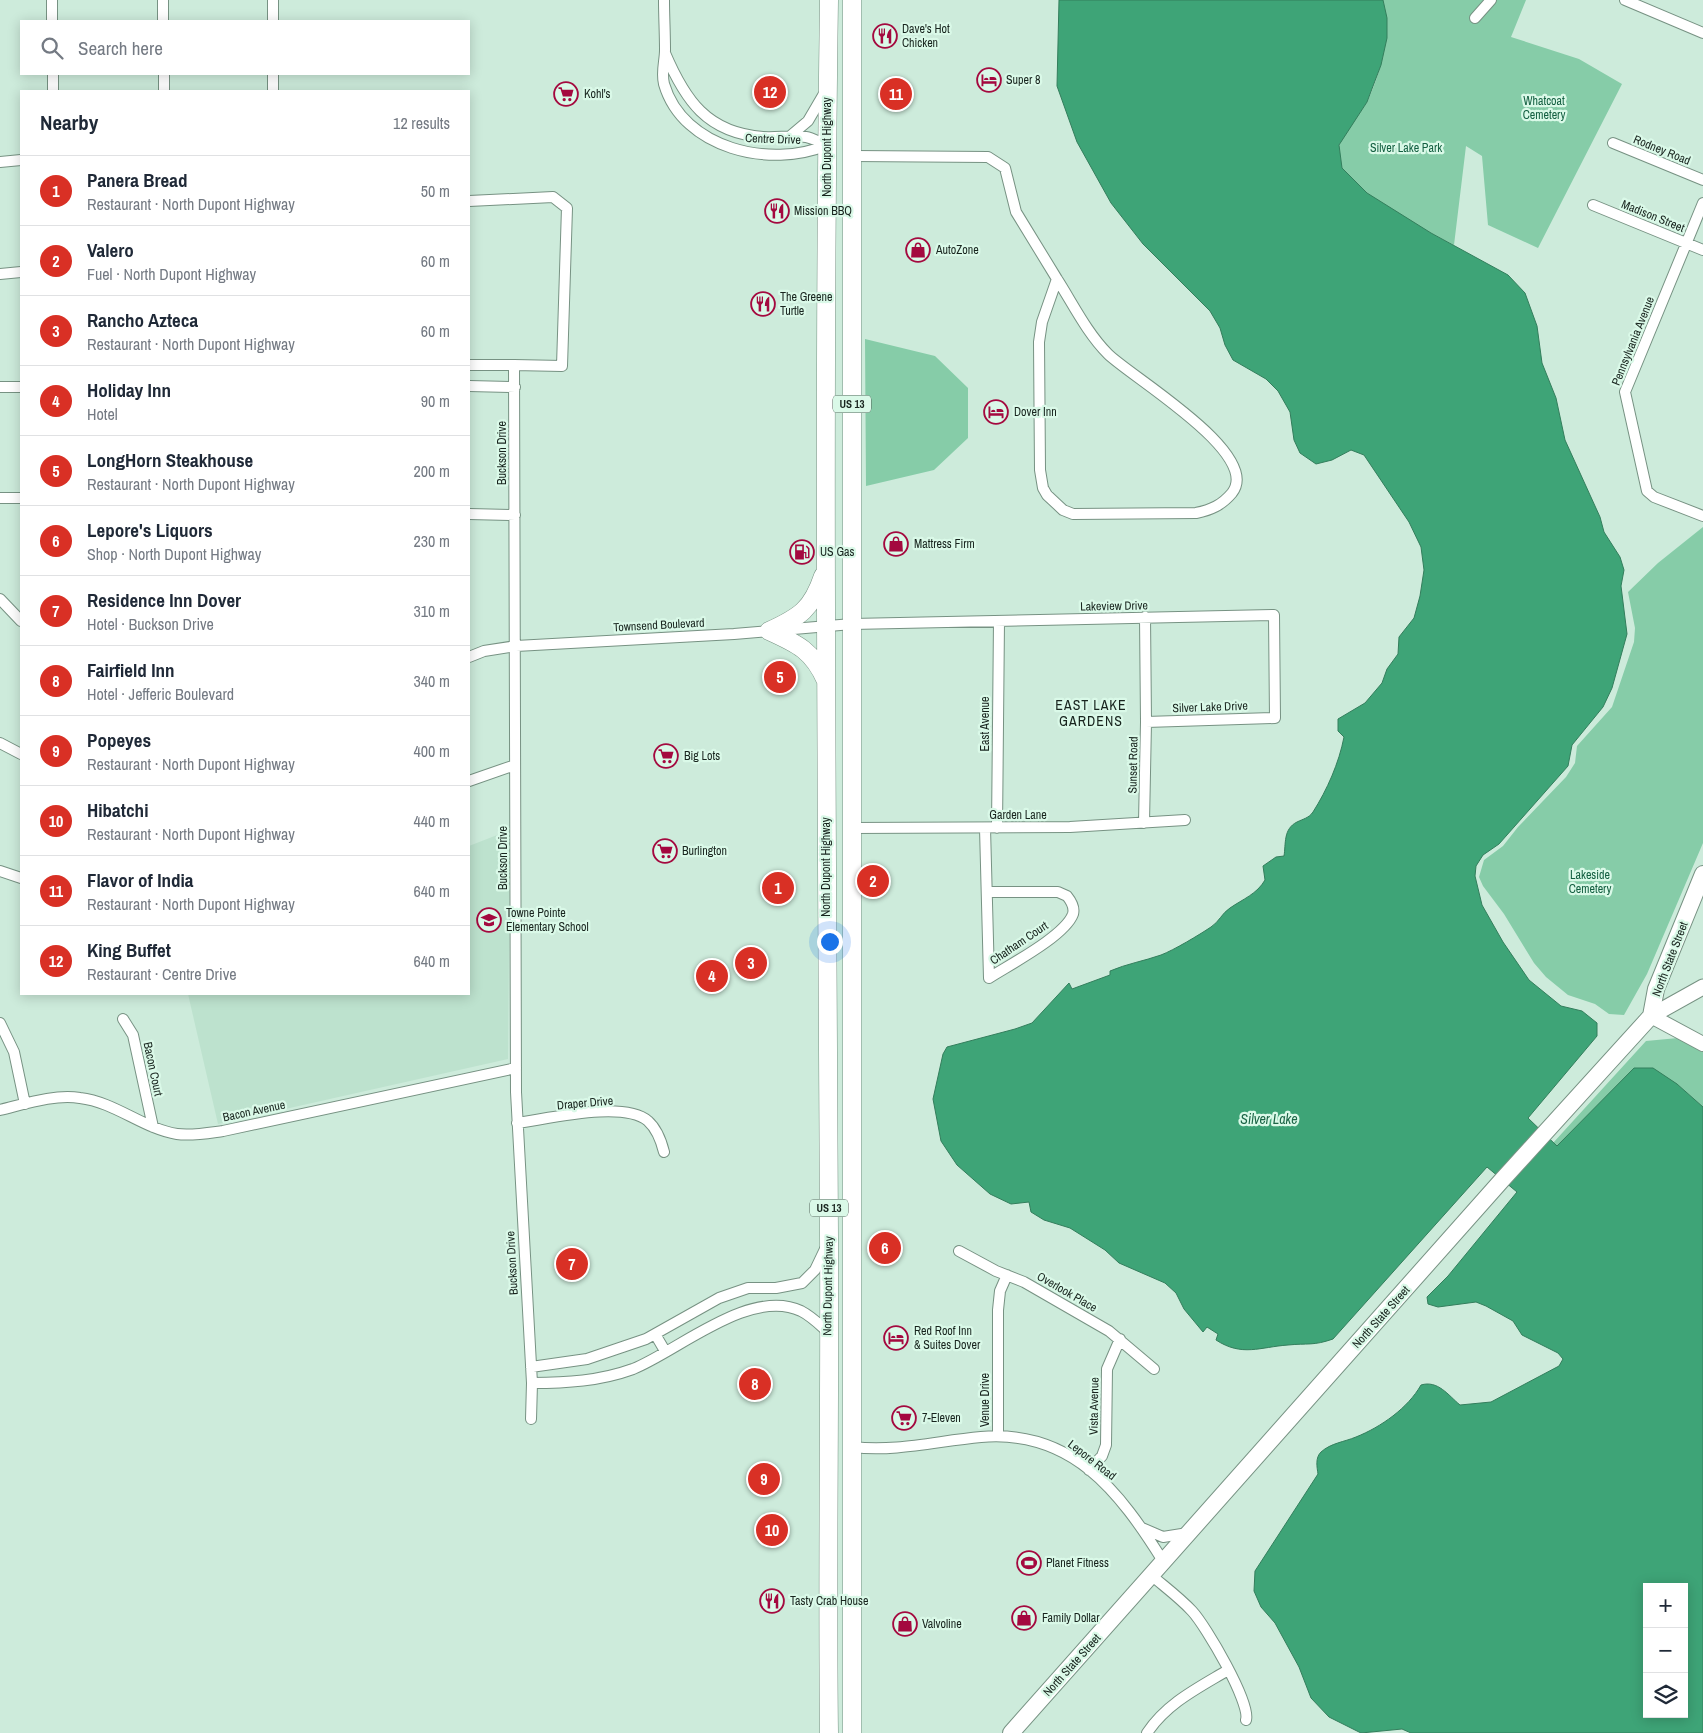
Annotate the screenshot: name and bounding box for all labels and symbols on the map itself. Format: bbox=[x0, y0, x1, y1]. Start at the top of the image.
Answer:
place label: Dave's Hot Chicken bbox=[902, 21, 950, 51]
restaurant icon: Dave's Hot Chicken bbox=[872, 23, 898, 49]
hotel icon: Super 8 bbox=[976, 67, 1002, 93]
place label: Super 8 bbox=[1006, 72, 1040, 88]
pin: 12 bbox=[754, 73, 786, 111]
pin: 11 bbox=[880, 75, 912, 113]
supermarket icon: Kohl's bbox=[553, 81, 579, 107]
place label: Kohl's bbox=[584, 86, 611, 102]
park label: Whatcoat Cemetery bbox=[1523, 93, 1565, 123]
street label: North Dupont Highway bbox=[819, 97, 835, 197]
street label: Centre Drive bbox=[745, 130, 801, 148]
street label: Rodney Road bbox=[1631, 131, 1693, 169]
park label: Silver Lake Park bbox=[1370, 140, 1442, 156]
street label: Madison Street bbox=[1619, 196, 1687, 236]
restaurant icon: Mission BBQ bbox=[764, 198, 790, 224]
place label: Mission BBQ bbox=[794, 203, 852, 219]
shop icon: AutoZone bbox=[905, 237, 931, 263]
place label: AutoZone bbox=[935, 242, 979, 258]
place label: The Greene Turtle bbox=[780, 289, 833, 319]
restaurant icon: The Greene Turtle bbox=[750, 291, 776, 317]
street label: Pennsylvania Avenue bbox=[1608, 294, 1658, 388]
road number: US 13 bbox=[833, 396, 871, 412]
hotel icon: Dover Inn bbox=[983, 399, 1009, 425]
place label: Dover Inn bbox=[1014, 404, 1057, 420]
street label: Buckson Drive bbox=[494, 421, 510, 485]
shop icon: Mattress Firm bbox=[883, 531, 909, 557]
place label: Mattress Firm bbox=[914, 536, 975, 552]
fuel station icon: US Gas bbox=[789, 539, 815, 565]
place label: US Gas bbox=[820, 544, 855, 560]
street label: Lakeview Drive bbox=[1080, 597, 1148, 615]
street label: Townsend Boulevard bbox=[613, 615, 705, 635]
pin: 5 bbox=[764, 658, 796, 696]
street label: East Avenue bbox=[977, 696, 993, 752]
district label: EAST LAKE GARDENS bbox=[1055, 696, 1127, 730]
street label: Silver Lake Drive bbox=[1172, 698, 1248, 716]
street label: Sunset Road bbox=[1125, 736, 1141, 794]
supermarket icon: Big Lots bbox=[653, 743, 679, 769]
place label: Big Lots bbox=[684, 748, 720, 764]
street label: Garden Lane bbox=[989, 807, 1047, 823]
street label: North Dupont Highway bbox=[818, 817, 834, 917]
street label: Buckson Drive bbox=[495, 826, 511, 890]
supermarket icon: Burlington bbox=[652, 838, 678, 864]
place label: Burlington bbox=[682, 843, 727, 859]
pin: 2 bbox=[857, 862, 889, 900]
park label: Lakeside Cemetery bbox=[1569, 867, 1611, 897]
pin: 1 bbox=[762, 869, 794, 907]
place label: Towne Pointe Elementary School bbox=[506, 905, 589, 935]
school or university icon: Towne Pointe Elementary School bbox=[476, 907, 502, 933]
street label: Chatham Court bbox=[987, 918, 1051, 968]
street label: North State Street bbox=[1648, 919, 1692, 999]
your location bbox=[817, 929, 843, 955]
pin: 3 bbox=[735, 944, 767, 982]
pin: 4 bbox=[696, 957, 728, 995]
street label: Bacon Court bbox=[139, 1041, 167, 1098]
street label: Draper Drive bbox=[556, 1093, 614, 1113]
street label: Bacon Avenue bbox=[221, 1097, 287, 1125]
water label: Silver Lake bbox=[1240, 1110, 1298, 1128]
road number: US 13 bbox=[810, 1200, 848, 1216]
pin: 6 bbox=[869, 1229, 901, 1267]
street label: Buckson Drive bbox=[502, 1231, 522, 1295]
street label: North Dupont Highway bbox=[819, 1236, 837, 1336]
pin: 7 bbox=[556, 1245, 588, 1283]
street label: Overlook Place bbox=[1034, 1268, 1100, 1316]
street label: North State Street bbox=[1349, 1282, 1413, 1352]
place label: Red Roof Inn & Suites Dover bbox=[914, 1323, 981, 1353]
hotel icon: Red Roof Inn & Suites Dover bbox=[883, 1325, 909, 1351]
pin: 8 bbox=[739, 1365, 771, 1403]
street label: Venue Drive bbox=[977, 1373, 993, 1427]
street label: Vista Avenue bbox=[1085, 1377, 1103, 1435]
supermarket icon: 7-Eleven bbox=[891, 1405, 917, 1431]
place label: 7-Eleven bbox=[922, 1410, 961, 1426]
street label: Lepore Road bbox=[1065, 1436, 1119, 1484]
pin: 9 bbox=[748, 1460, 780, 1498]
pin: 10 bbox=[756, 1511, 788, 1549]
sports icon: Planet Fitness bbox=[1016, 1550, 1042, 1576]
place label: Planet Fitness bbox=[1046, 1555, 1109, 1571]
restaurant icon: Tasty Crab House bbox=[759, 1588, 785, 1614]
place label: Tasty Crab House bbox=[790, 1593, 868, 1609]
shop icon: Family Dollar bbox=[1011, 1605, 1037, 1631]
place label: Family Dollar bbox=[1042, 1610, 1100, 1626]
shop icon: Valvoline bbox=[892, 1611, 918, 1637]
place label: Valvoline bbox=[922, 1616, 962, 1632]
street label: North State Street bbox=[1040, 1630, 1104, 1700]

